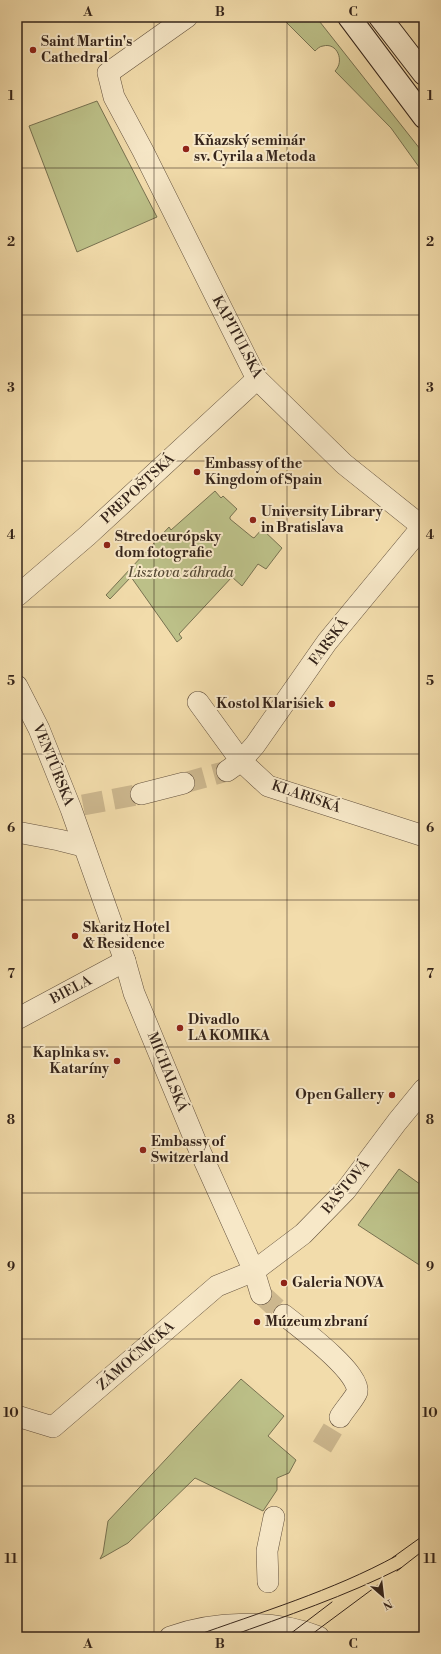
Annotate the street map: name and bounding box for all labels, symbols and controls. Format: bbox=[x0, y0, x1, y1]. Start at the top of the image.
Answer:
text: A bbox=[82, 4, 93, 20]
text: B bbox=[215, 4, 225, 20]
text: C bbox=[348, 4, 358, 20]
place label: Saint Martin's Cathedral bbox=[41, 33, 132, 67]
marker: Saint Martin's Cathedral bbox=[28, 45, 38, 55]
text: 1 bbox=[8, 88, 15, 104]
text: 1 bbox=[427, 88, 434, 104]
place label: Kňazský seminár sv. Cyrila a Metoda bbox=[194, 132, 316, 166]
marker: Kňazský seminár sv. Cyrila a Metoda bbox=[181, 144, 191, 154]
text: 2 bbox=[7, 234, 15, 250]
text: 2 bbox=[426, 234, 434, 250]
street label: KAPITULSKÁ bbox=[208, 292, 268, 382]
text: 3 bbox=[7, 380, 15, 396]
text: 3 bbox=[426, 380, 434, 396]
street label: PREPOŠTSKÁ bbox=[96, 448, 179, 528]
place label: Embassy of the Kingdom of Spain bbox=[205, 455, 322, 489]
marker: Embassy of the Kingdom of Spain bbox=[192, 467, 202, 477]
place label: University Library in Bratislava bbox=[261, 503, 384, 537]
marker: University Library in Bratislava bbox=[248, 515, 258, 525]
text: 4 bbox=[7, 527, 16, 543]
text: 4 bbox=[426, 527, 435, 543]
place label: Stredoeurópsky dom fotografie bbox=[115, 528, 222, 562]
marker: Stredoeurópsky dom fotografie bbox=[102, 540, 112, 550]
park label: Lisztova záhrada bbox=[127, 564, 234, 582]
street label: FARSKÁ bbox=[304, 613, 353, 669]
text: 5 bbox=[7, 673, 15, 689]
text: 5 bbox=[426, 673, 434, 689]
place label: Kostol Klarisiek bbox=[216, 695, 324, 713]
marker: Kostol Klarisiek bbox=[327, 699, 337, 709]
street label: VENTÚRSKA bbox=[28, 720, 80, 809]
street label: KLARISKÁ bbox=[269, 775, 344, 817]
text: 6 bbox=[7, 820, 15, 836]
text: 6 bbox=[426, 820, 434, 836]
place label: Skaritz Hotel & Residence bbox=[83, 919, 170, 953]
marker: Skaritz Hotel & Residence bbox=[70, 931, 80, 941]
text: 7 bbox=[7, 966, 15, 982]
text: 7 bbox=[426, 966, 434, 982]
street label: BIELA bbox=[46, 971, 95, 1009]
place label: Divadlo LA KOMIKA bbox=[188, 1011, 271, 1045]
marker: Divadlo LA KOMIKA bbox=[175, 1023, 185, 1033]
street label: MICHALSKÁ bbox=[143, 1029, 193, 1115]
place label: Kaplnka sv. Kataríny bbox=[33, 1044, 110, 1078]
marker: Kaplnka sv. Kataríny bbox=[112, 1056, 122, 1066]
place label: Open Gallery bbox=[295, 1086, 385, 1104]
marker: Open Gallery bbox=[387, 1090, 397, 1100]
text: 8 bbox=[7, 1112, 15, 1128]
text: 8 bbox=[426, 1112, 434, 1128]
place label: Embassy of Switzerland bbox=[151, 1133, 229, 1167]
marker: Embassy of Switzerland bbox=[138, 1145, 148, 1155]
street label: BAŠTOVÁ bbox=[316, 1155, 374, 1218]
text: 9 bbox=[7, 1259, 15, 1275]
text: 9 bbox=[426, 1259, 434, 1275]
place label: Galeria NOVA bbox=[292, 1274, 385, 1292]
marker: Galeria NOVA bbox=[279, 1278, 289, 1288]
place label: Múzeum zbraní bbox=[265, 1313, 369, 1331]
street label: ZÁMOČNÍCKA bbox=[92, 1316, 179, 1394]
marker: Múzeum zbraní bbox=[252, 1317, 262, 1327]
text: 10 bbox=[3, 1405, 19, 1421]
text: 10 bbox=[422, 1405, 438, 1421]
text: 11 bbox=[5, 1551, 18, 1567]
text: 11 bbox=[424, 1551, 437, 1567]
north arrow bbox=[363, 1576, 403, 1616]
text: N bbox=[380, 1596, 394, 1612]
text: A bbox=[82, 1636, 93, 1652]
text: B bbox=[215, 1636, 225, 1652]
text: C bbox=[348, 1636, 358, 1652]

